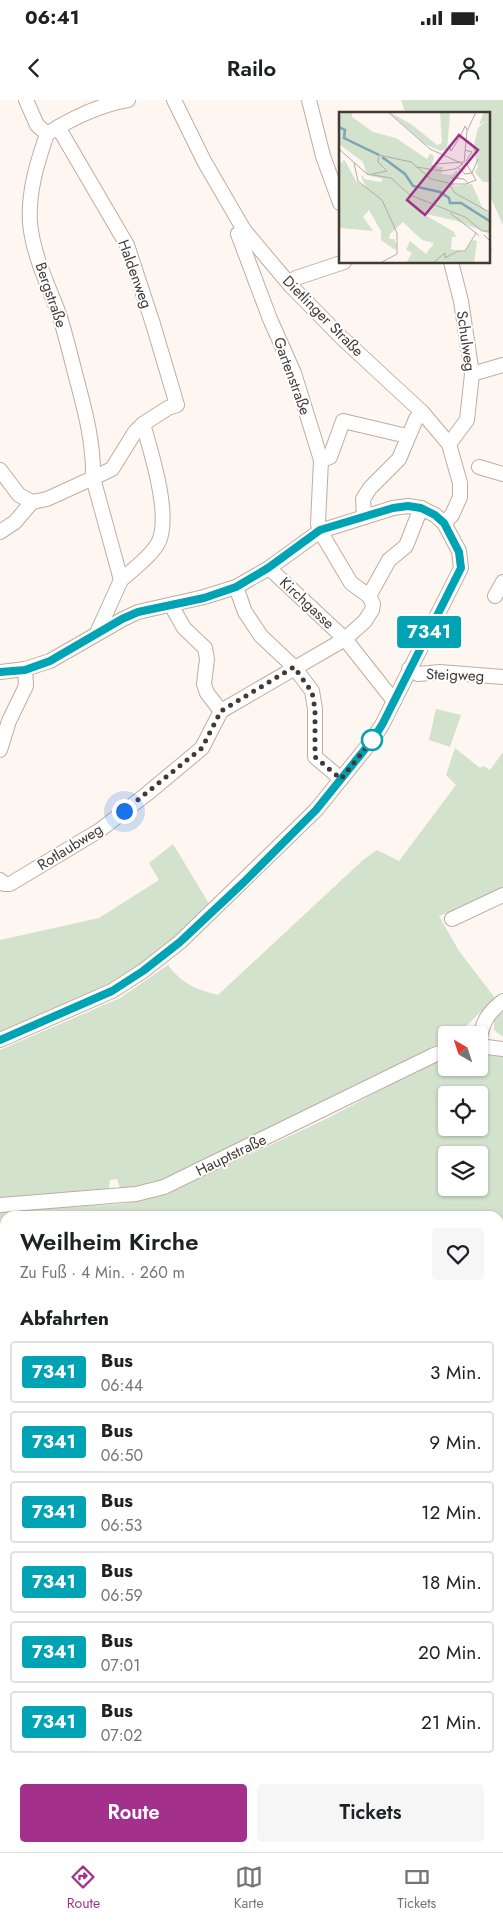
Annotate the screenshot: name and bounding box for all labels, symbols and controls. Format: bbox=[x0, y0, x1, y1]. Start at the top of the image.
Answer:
text: 06:41 bbox=[25, 4, 79, 31]
text: Railo bbox=[227, 52, 276, 84]
icon: back bbox=[20, 54, 48, 82]
icon: person bbox=[455, 54, 483, 82]
inset map bbox=[339, 112, 490, 264]
street label: Haldenweg bbox=[112, 237, 158, 311]
street label: Bergstraße bbox=[30, 259, 73, 331]
street label: Dietlinger Straße bbox=[277, 270, 369, 362]
street label: Schulweg bbox=[451, 309, 481, 373]
street label: Gartenstraße bbox=[268, 334, 316, 418]
street label: Kirchgasse bbox=[275, 572, 340, 634]
line badge: 7341 bbox=[394, 616, 464, 648]
text: 7341 bbox=[407, 619, 451, 645]
street label: Steigweg bbox=[426, 663, 484, 687]
unlabelled marker bbox=[361, 729, 383, 751]
your location bbox=[112, 799, 137, 824]
street label: Rotlaubweg bbox=[33, 818, 107, 876]
north arrow bbox=[438, 1026, 488, 1076]
map controls bbox=[438, 1026, 488, 1196]
button: locate bbox=[438, 1086, 488, 1136]
street label: Hauptstraße bbox=[192, 1128, 270, 1182]
button: layers bbox=[438, 1146, 488, 1196]
text: Weilheim Kirche bbox=[20, 1224, 199, 1259]
button: heart bbox=[432, 1228, 484, 1280]
text: Zu Fuß · 4 Min. · 260 m bbox=[20, 1261, 185, 1284]
text: Abfahrten bbox=[20, 1305, 109, 1332]
text: Bus bbox=[101, 1347, 133, 1374]
text: 7341 bbox=[32, 1359, 76, 1385]
text: 3 Min. bbox=[430, 1359, 482, 1386]
text: 06:44 bbox=[101, 1374, 143, 1397]
text: Bus bbox=[101, 1417, 133, 1444]
text: 7341 bbox=[32, 1429, 76, 1455]
text: 9 Min. bbox=[429, 1429, 482, 1456]
text: 06:50 bbox=[101, 1444, 143, 1467]
text: Bus bbox=[101, 1487, 133, 1514]
text: 7341 bbox=[32, 1499, 76, 1525]
text: 12 Min. bbox=[421, 1499, 482, 1526]
text: 06:53 bbox=[101, 1514, 142, 1537]
text: Bus bbox=[101, 1557, 133, 1584]
text: 7341 bbox=[32, 1569, 76, 1595]
text: 18 Min. bbox=[421, 1569, 482, 1596]
text: 06:59 bbox=[101, 1584, 143, 1607]
text: Bus bbox=[101, 1627, 133, 1654]
text: 7341 bbox=[32, 1639, 76, 1665]
text: 20 Min. bbox=[418, 1639, 482, 1666]
text: 07:01 bbox=[101, 1654, 140, 1677]
text: Bus bbox=[101, 1697, 133, 1724]
text: 7341 bbox=[32, 1709, 76, 1735]
text: 21 Min. bbox=[421, 1709, 482, 1736]
text: 07:02 bbox=[101, 1724, 142, 1747]
button: Route bbox=[20, 1784, 247, 1842]
button: Tickets bbox=[257, 1784, 484, 1842]
tab: Route bbox=[67, 1863, 100, 1913]
tab: Karte bbox=[234, 1863, 264, 1913]
tab: Tickets bbox=[397, 1863, 436, 1913]

